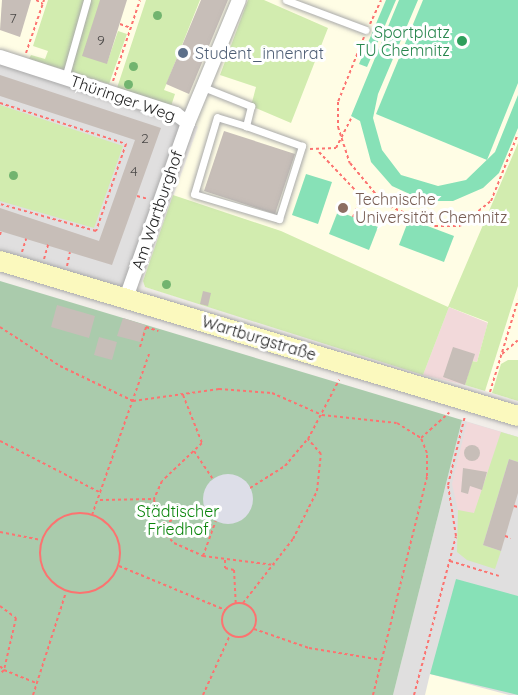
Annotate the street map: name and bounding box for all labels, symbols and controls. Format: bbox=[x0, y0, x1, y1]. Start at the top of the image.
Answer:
house number: 7 bbox=[9, 10, 17, 26]
place label: Sportplatz TU Chemnitz bbox=[356, 22, 450, 60]
house number: 9 bbox=[97, 32, 105, 48]
marker: Sportplatz TU Chemnitz bbox=[455, 34, 469, 48]
place label: Student_innenrat bbox=[195, 43, 324, 63]
marker: Student_innenrat bbox=[176, 46, 190, 60]
street label: Thüringer Weg bbox=[68, 71, 178, 125]
house number: 2 bbox=[141, 130, 149, 146]
street label: Am Wartburghof bbox=[128, 148, 186, 272]
house number: 4 bbox=[130, 163, 138, 179]
place label: Technische Universität Chemnitz bbox=[355, 189, 507, 227]
marker: Technische Universität Chemnitz bbox=[336, 201, 350, 215]
street label: Wartburgstraße bbox=[200, 312, 318, 364]
park label: Städtischer Friedhof bbox=[137, 501, 219, 539]

